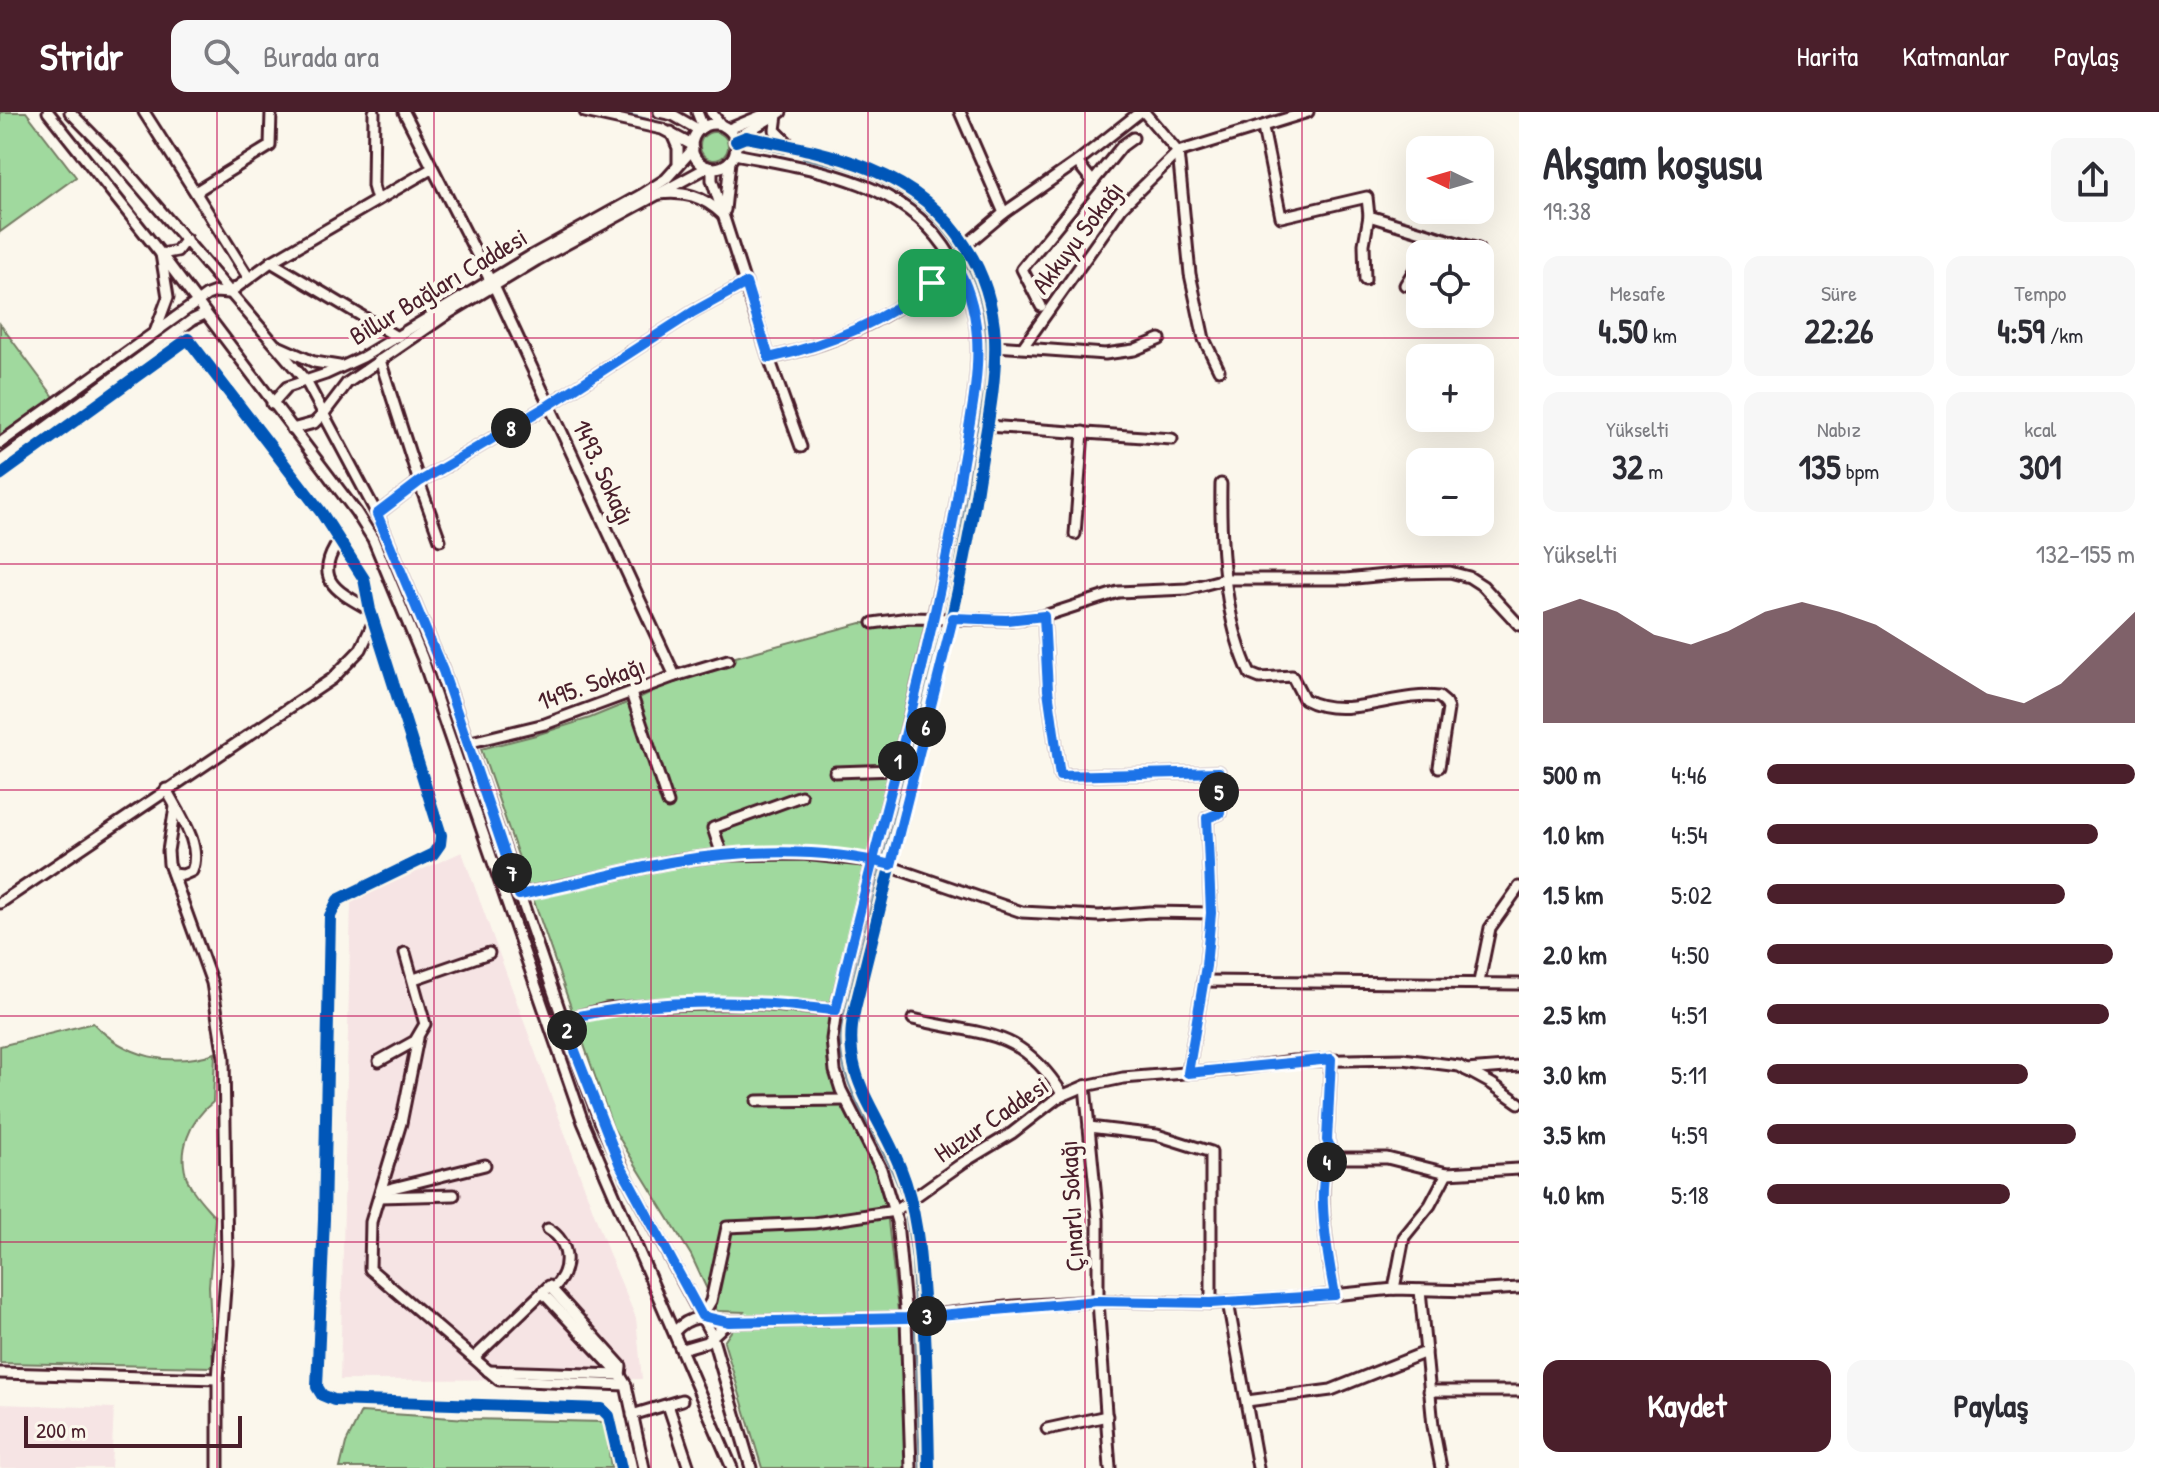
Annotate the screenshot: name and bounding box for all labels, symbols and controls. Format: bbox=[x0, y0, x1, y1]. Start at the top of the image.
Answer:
search box bbox=[171, 20, 731, 92]
text: Stridr bbox=[40, 30, 123, 82]
icon: search bbox=[199, 34, 243, 78]
text: Burada ara bbox=[263, 36, 379, 76]
text: Harita bbox=[1797, 37, 1858, 75]
text: Katmanlar bbox=[1902, 37, 2010, 75]
text: Paylaş bbox=[2054, 37, 2119, 75]
text: Akşam koşusu bbox=[1543, 133, 1762, 193]
north arrow bbox=[1406, 136, 1494, 224]
map controls bbox=[1406, 136, 1494, 536]
button: share bbox=[2051, 138, 2135, 222]
street label: Akkuyu Sokağı bbox=[1023, 173, 1131, 301]
text: 19:38 bbox=[1543, 193, 1591, 228]
street label: Billur Bağları Caddesi bbox=[343, 219, 533, 353]
button: locate bbox=[1406, 240, 1494, 328]
pin bbox=[898, 249, 966, 317]
icon: arrive bbox=[910, 261, 954, 305]
text: Mesafe bbox=[1610, 278, 1665, 308]
text: Süre bbox=[1821, 278, 1857, 308]
text: Tempo bbox=[2014, 278, 2066, 308]
text: 4.50 bbox=[1598, 308, 1648, 354]
text: 22:26 bbox=[1804, 308, 1874, 354]
text: 4:59 bbox=[1997, 308, 2045, 354]
text: km bbox=[1648, 320, 1677, 350]
text: /km bbox=[2045, 320, 2083, 350]
button: + bbox=[1406, 344, 1494, 432]
pin: 8 bbox=[491, 408, 531, 448]
text: 8 bbox=[506, 413, 516, 443]
street label: 1493. Sokağı bbox=[564, 414, 644, 530]
text: Yükselti bbox=[1606, 414, 1669, 444]
text: Nabız bbox=[1817, 414, 1861, 444]
text: kcal bbox=[2024, 414, 2056, 444]
text: 32 bbox=[1612, 444, 1643, 490]
text: 135 bbox=[1799, 444, 1841, 490]
text: 301 bbox=[2019, 444, 2062, 490]
button: − bbox=[1406, 448, 1494, 536]
text: m bbox=[1643, 456, 1663, 486]
text: bpm bbox=[1841, 456, 1879, 486]
text: Yükselti bbox=[1543, 536, 1618, 571]
text: 132–155 m bbox=[2036, 536, 2135, 571]
street label: 1495. Sokağı bbox=[532, 647, 650, 719]
pin: 6 bbox=[906, 707, 946, 747]
text: 6 bbox=[922, 712, 930, 742]
pin: 1 bbox=[878, 741, 918, 781]
text: 1 bbox=[894, 746, 902, 776]
text: 500 m bbox=[1543, 757, 1601, 792]
text: 4:46 bbox=[1671, 757, 1707, 792]
pin: 5 bbox=[1199, 772, 1239, 812]
text: 5 bbox=[1214, 777, 1224, 807]
text: 1.0 km bbox=[1543, 817, 1604, 852]
text: 4:54 bbox=[1671, 817, 1708, 852]
pin: 7 bbox=[492, 853, 532, 893]
text: 7 bbox=[507, 858, 517, 888]
text: 1.5 km bbox=[1543, 877, 1603, 912]
text: 5:02 bbox=[1671, 877, 1712, 912]
text: 2.0 km bbox=[1543, 937, 1607, 972]
text: 4:50 bbox=[1671, 937, 1709, 972]
text: 2.5 km bbox=[1543, 997, 1606, 1032]
text: 4:51 bbox=[1671, 997, 1707, 1032]
pin: 2 bbox=[547, 1010, 587, 1050]
text: 2 bbox=[562, 1015, 572, 1045]
text: 3.0 km bbox=[1543, 1057, 1606, 1092]
text: 5:11 bbox=[1671, 1057, 1707, 1092]
street label: Huzur Caddesi bbox=[927, 1068, 1055, 1170]
text: 3.5 km bbox=[1543, 1117, 1606, 1152]
text: 4:59 bbox=[1671, 1117, 1707, 1152]
street label: Çınarlı Sokağı bbox=[1050, 1139, 1092, 1273]
pin: 4 bbox=[1307, 1142, 1347, 1182]
text: 4 bbox=[1323, 1147, 1331, 1177]
text: 4.0 km bbox=[1543, 1177, 1604, 1212]
text: 5:18 bbox=[1671, 1177, 1709, 1212]
pin: 3 bbox=[907, 1296, 947, 1336]
text: 3 bbox=[922, 1301, 932, 1331]
button: Kaydet bbox=[1543, 1360, 1831, 1452]
button: Paylaş bbox=[1847, 1360, 2135, 1452]
scale bar bbox=[24, 1412, 242, 1448]
text: 200 m bbox=[36, 1415, 86, 1445]

